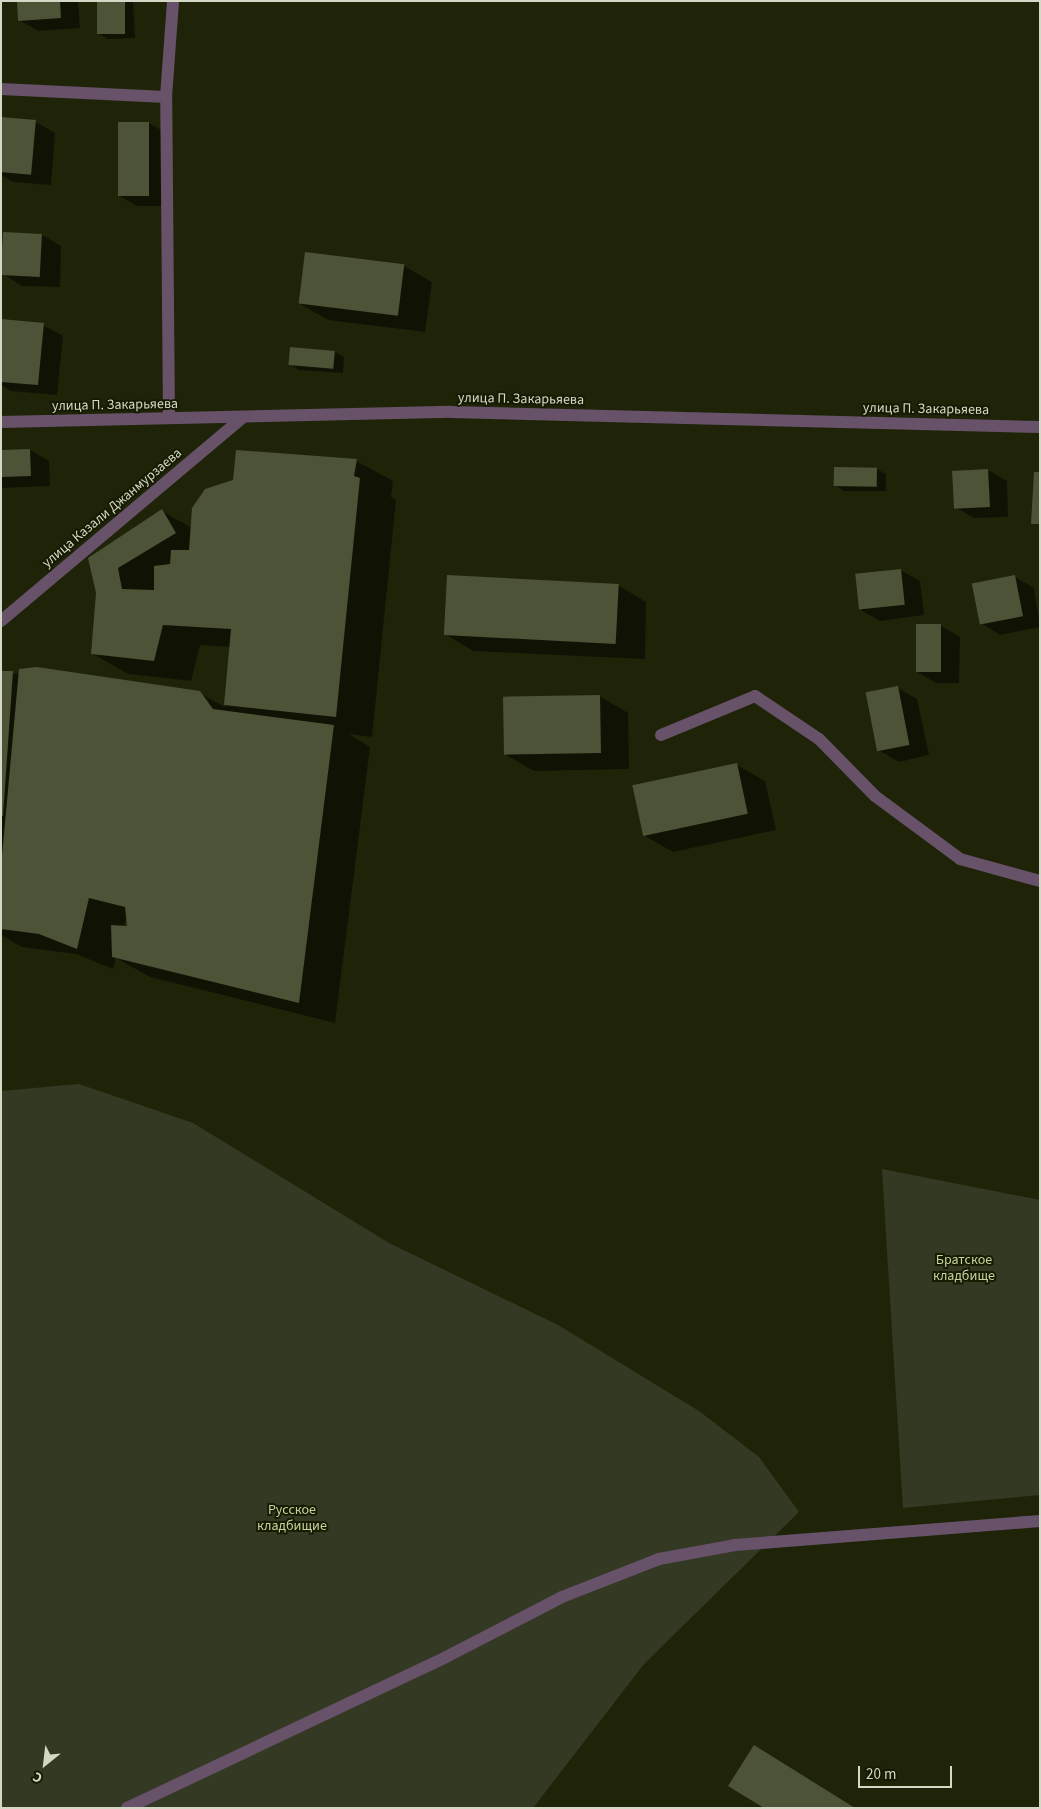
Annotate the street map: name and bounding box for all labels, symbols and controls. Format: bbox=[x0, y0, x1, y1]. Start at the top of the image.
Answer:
street label: улица П. Закарьяева bbox=[458, 389, 584, 409]
street label: улица П. Закарьяева bbox=[52, 395, 178, 415]
street label: улица П. Закарьяева bbox=[863, 399, 989, 419]
street label: улица Казали Джанмурзаева bbox=[39, 445, 185, 571]
park label: Братское кладбище bbox=[933, 1252, 995, 1284]
park label: Русское кладбищие bbox=[257, 1502, 327, 1534]
north arrow bbox=[20, 1739, 70, 1789]
scale bar bbox=[861, 1756, 955, 1788]
text: 20 m bbox=[866, 1764, 896, 1785]
text: С bbox=[29, 1766, 46, 1788]

